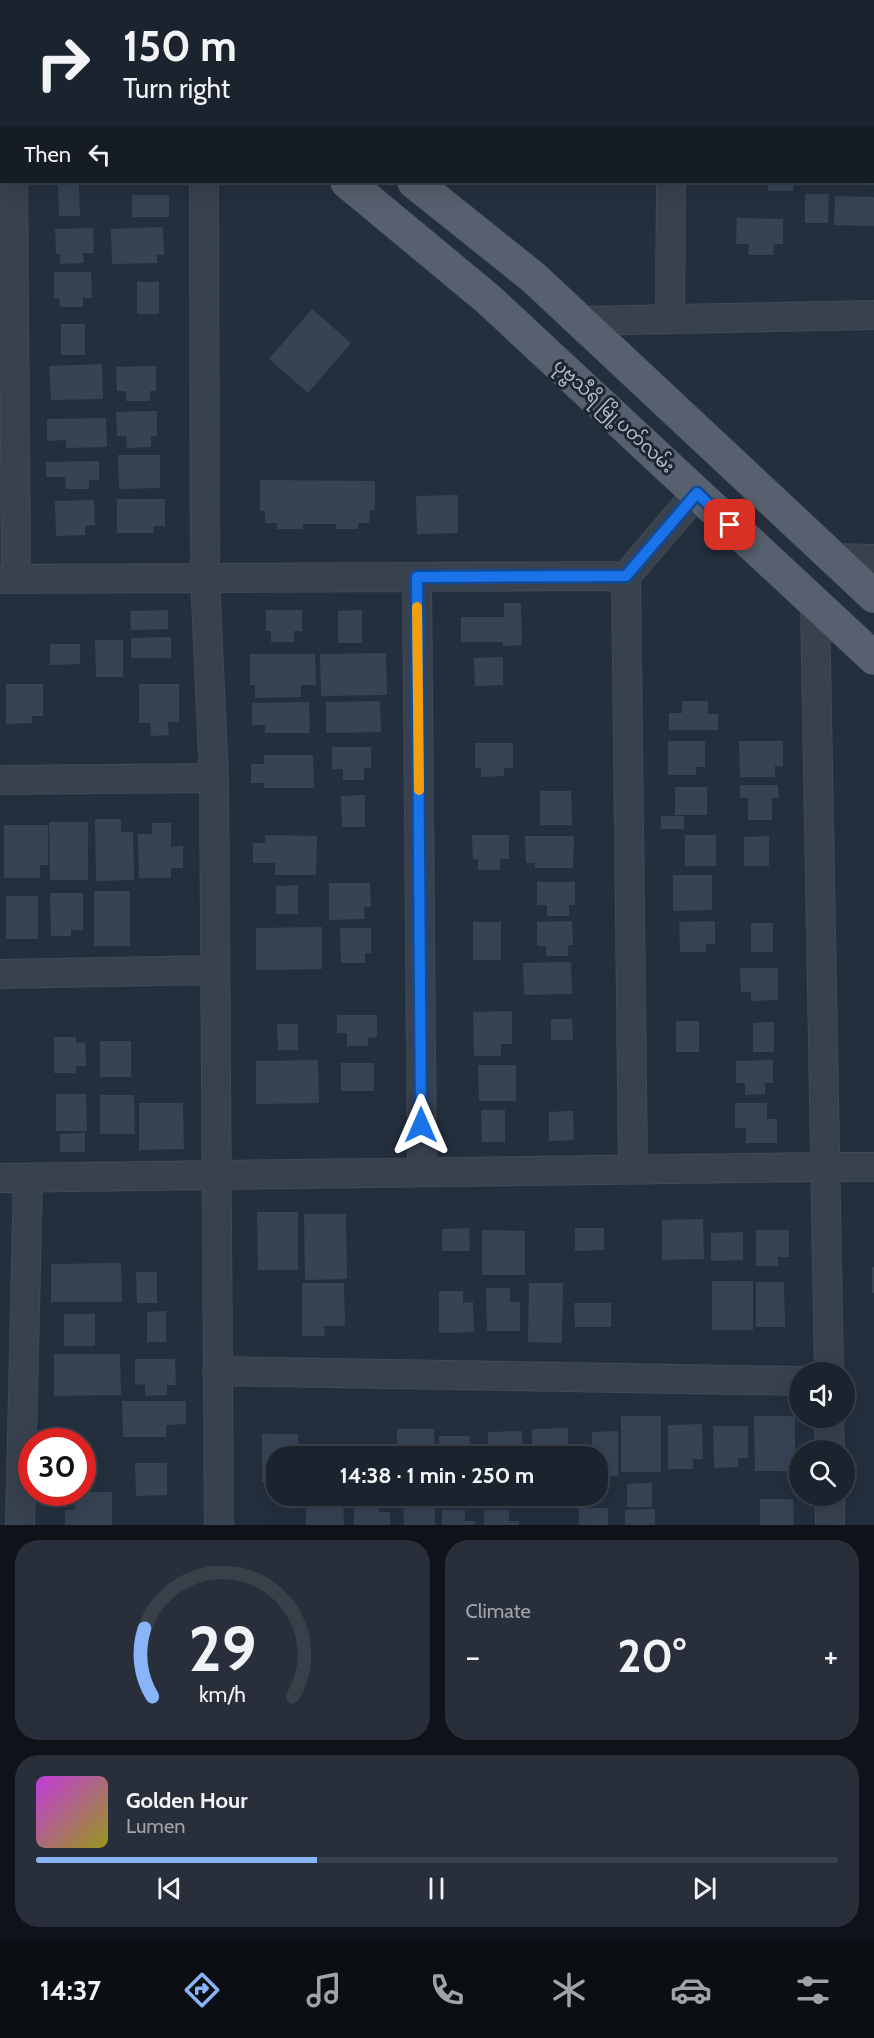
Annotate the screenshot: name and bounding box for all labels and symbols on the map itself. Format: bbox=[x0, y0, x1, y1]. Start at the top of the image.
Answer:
street label: ပုဗ္ဗသီရိ မြို့ပတ်လမ်း bbox=[546, 352, 681, 481]
pin bbox=[704, 499, 755, 550]
position arrow bbox=[389, 1093, 453, 1157]
speed limit sign: 30 bbox=[18, 1428, 96, 1506]

